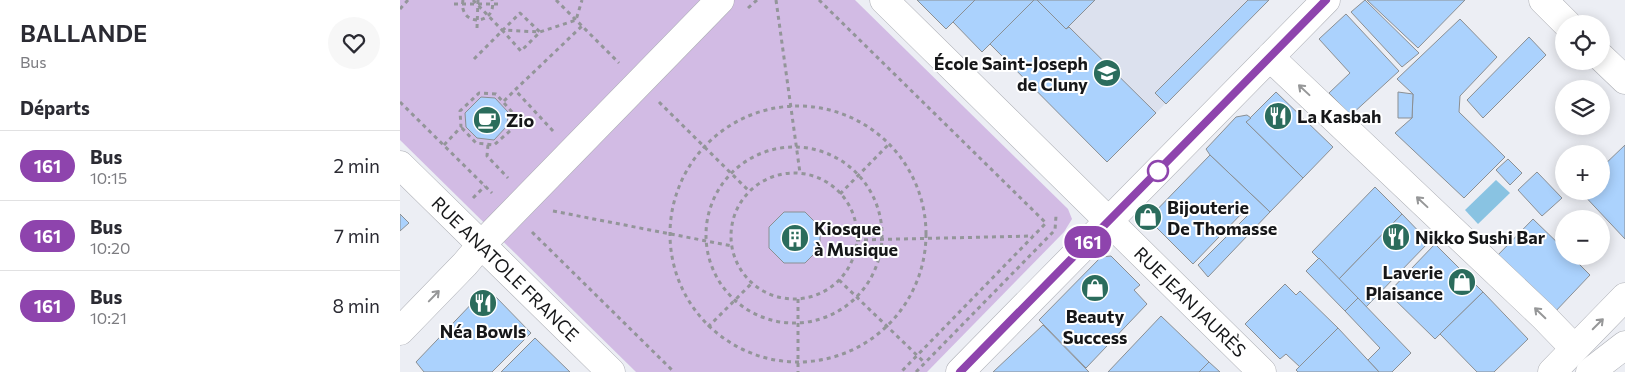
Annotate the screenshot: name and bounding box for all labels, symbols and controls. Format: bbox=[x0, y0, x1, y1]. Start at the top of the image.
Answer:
map controls bbox=[1555, 15, 1610, 265]
button: locate bbox=[1555, 15, 1610, 70]
button: heart bbox=[328, 17, 380, 69]
text: BALLANDE bbox=[20, 18, 147, 47]
text: Bus bbox=[20, 52, 47, 71]
place label: École Saint-Joseph de Cluny bbox=[934, 52, 1088, 95]
school or university icon: École Saint-Joseph de Cluny bbox=[1092, 58, 1122, 88]
button: layers bbox=[1555, 80, 1610, 135]
one-way arrow bbox=[1298, 84, 1311, 96]
text: Départs bbox=[20, 96, 90, 119]
restaurant icon: La Kasbah bbox=[1263, 101, 1293, 131]
cafe icon: Zio bbox=[472, 105, 502, 135]
place label: La Kasbah bbox=[1297, 105, 1381, 127]
place label: Zio bbox=[506, 109, 534, 131]
text: Bus bbox=[90, 145, 122, 168]
button: + bbox=[1555, 145, 1610, 200]
text: 2 min bbox=[333, 154, 380, 177]
text: 161 bbox=[34, 155, 61, 177]
unlabelled marker bbox=[1147, 160, 1169, 182]
text: 10:15 bbox=[90, 168, 127, 187]
street label: RUE ANATOLE FRANCE bbox=[427, 192, 584, 346]
place label: Bijouterie De Thomasse bbox=[1167, 196, 1277, 239]
one-way arrow bbox=[1416, 196, 1428, 208]
shop icon: Bijouterie De Thomasse bbox=[1133, 202, 1163, 232]
button: − bbox=[1555, 210, 1610, 265]
text: Bus bbox=[90, 215, 122, 238]
place label: Kiosque à Musique bbox=[814, 217, 898, 260]
restaurant icon: Nikko Sushi Bar bbox=[1381, 222, 1411, 252]
building icon: Kiosque à Musique bbox=[780, 223, 810, 253]
text: 7 min bbox=[334, 224, 380, 247]
text: 161 bbox=[34, 225, 61, 247]
line badge: 161 bbox=[1059, 226, 1117, 258]
place label: Nikko Sushi Bar bbox=[1415, 226, 1546, 248]
text: 161 bbox=[1074, 231, 1102, 253]
text: 10:20 bbox=[90, 238, 130, 257]
street label: RUE JEAN JAURÈS bbox=[1130, 242, 1251, 361]
place label: Laverie Plaisance bbox=[1365, 261, 1443, 304]
shop icon: Laverie Plaisance bbox=[1447, 267, 1477, 297]
shop icon: Beauty Success bbox=[1080, 273, 1110, 303]
text: Bus bbox=[90, 285, 122, 308]
restaurant icon: Néa Bowls bbox=[468, 288, 498, 318]
one-way arrow bbox=[428, 290, 440, 302]
text: 8 min bbox=[332, 294, 380, 317]
text: 161 bbox=[34, 295, 61, 317]
place label: Beauty Success bbox=[1063, 305, 1127, 348]
one-way arrow bbox=[1534, 307, 1546, 319]
text: 10:21 bbox=[90, 308, 127, 327]
one-way arrow bbox=[1592, 318, 1604, 330]
place label: Néa Bowls bbox=[440, 320, 526, 342]

